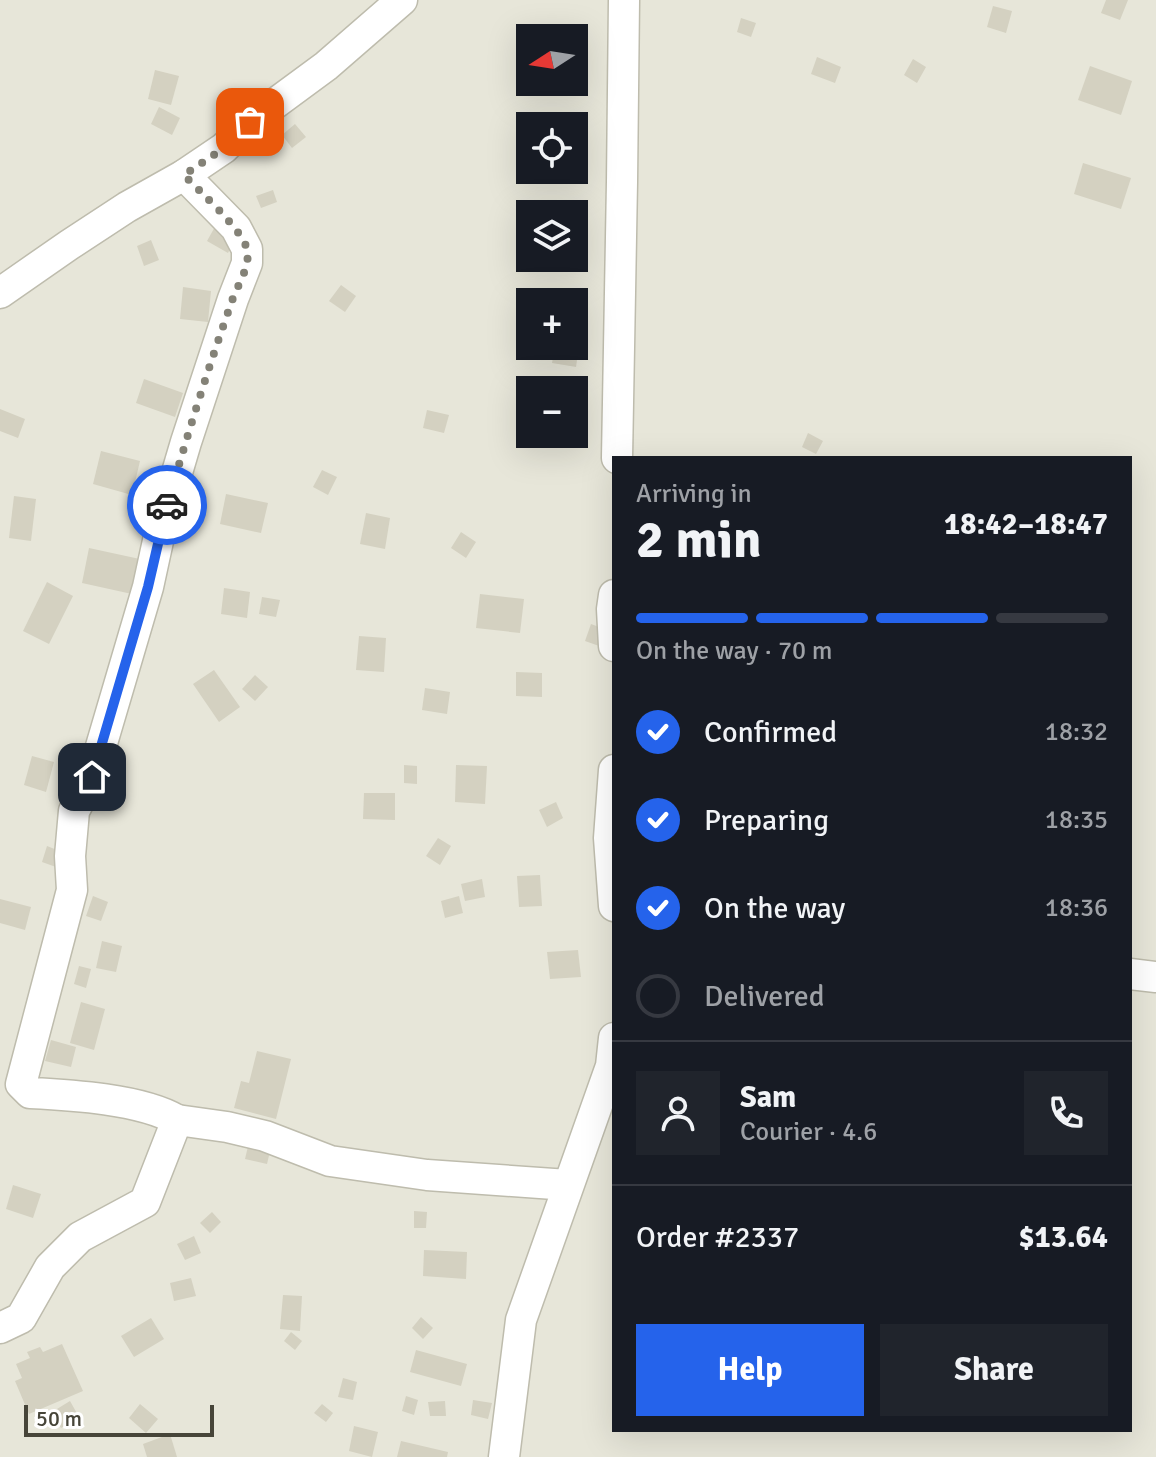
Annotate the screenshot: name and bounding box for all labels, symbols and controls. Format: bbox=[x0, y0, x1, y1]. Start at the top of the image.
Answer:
north arrow bbox=[516, 24, 588, 96]
map controls bbox=[516, 24, 588, 448]
pin bbox=[216, 88, 284, 156]
icon: bag bbox=[228, 100, 272, 144]
button: locate bbox=[516, 112, 588, 184]
button: layers bbox=[516, 200, 588, 272]
button: + bbox=[516, 288, 588, 360]
button: − bbox=[516, 376, 588, 448]
courier bbox=[127, 465, 207, 545]
text: Arriving in bbox=[636, 478, 752, 510]
icon: car bbox=[145, 483, 189, 527]
text: 18:42–18:47 bbox=[944, 506, 1108, 543]
text: 2 min bbox=[636, 508, 762, 572]
text: On the way · 70 m bbox=[636, 635, 832, 667]
icon: check bbox=[636, 710, 680, 754]
text: Confirmed bbox=[704, 714, 837, 751]
text: 18:32 bbox=[1045, 716, 1108, 748]
pin bbox=[58, 743, 126, 811]
icon: home bbox=[70, 755, 114, 799]
icon: check bbox=[636, 798, 680, 842]
text: Preparing bbox=[704, 802, 829, 839]
text: 18:35 bbox=[1045, 804, 1108, 836]
icon: check bbox=[636, 886, 680, 930]
text: On the way bbox=[704, 890, 845, 927]
text: 18:36 bbox=[1045, 892, 1108, 924]
text: Delivered bbox=[704, 978, 825, 1015]
button: person bbox=[636, 1071, 720, 1155]
button: phone bbox=[1024, 1071, 1108, 1155]
text: Sam bbox=[740, 1079, 796, 1116]
text: Courier · 4.6 bbox=[740, 1116, 877, 1148]
text: Order #2337 bbox=[636, 1219, 799, 1256]
text: $13.64 bbox=[1018, 1219, 1108, 1256]
button: Help bbox=[636, 1324, 864, 1416]
button: Share bbox=[880, 1324, 1108, 1416]
scale bar bbox=[24, 1401, 214, 1437]
text: 50 m bbox=[36, 1405, 82, 1432]

